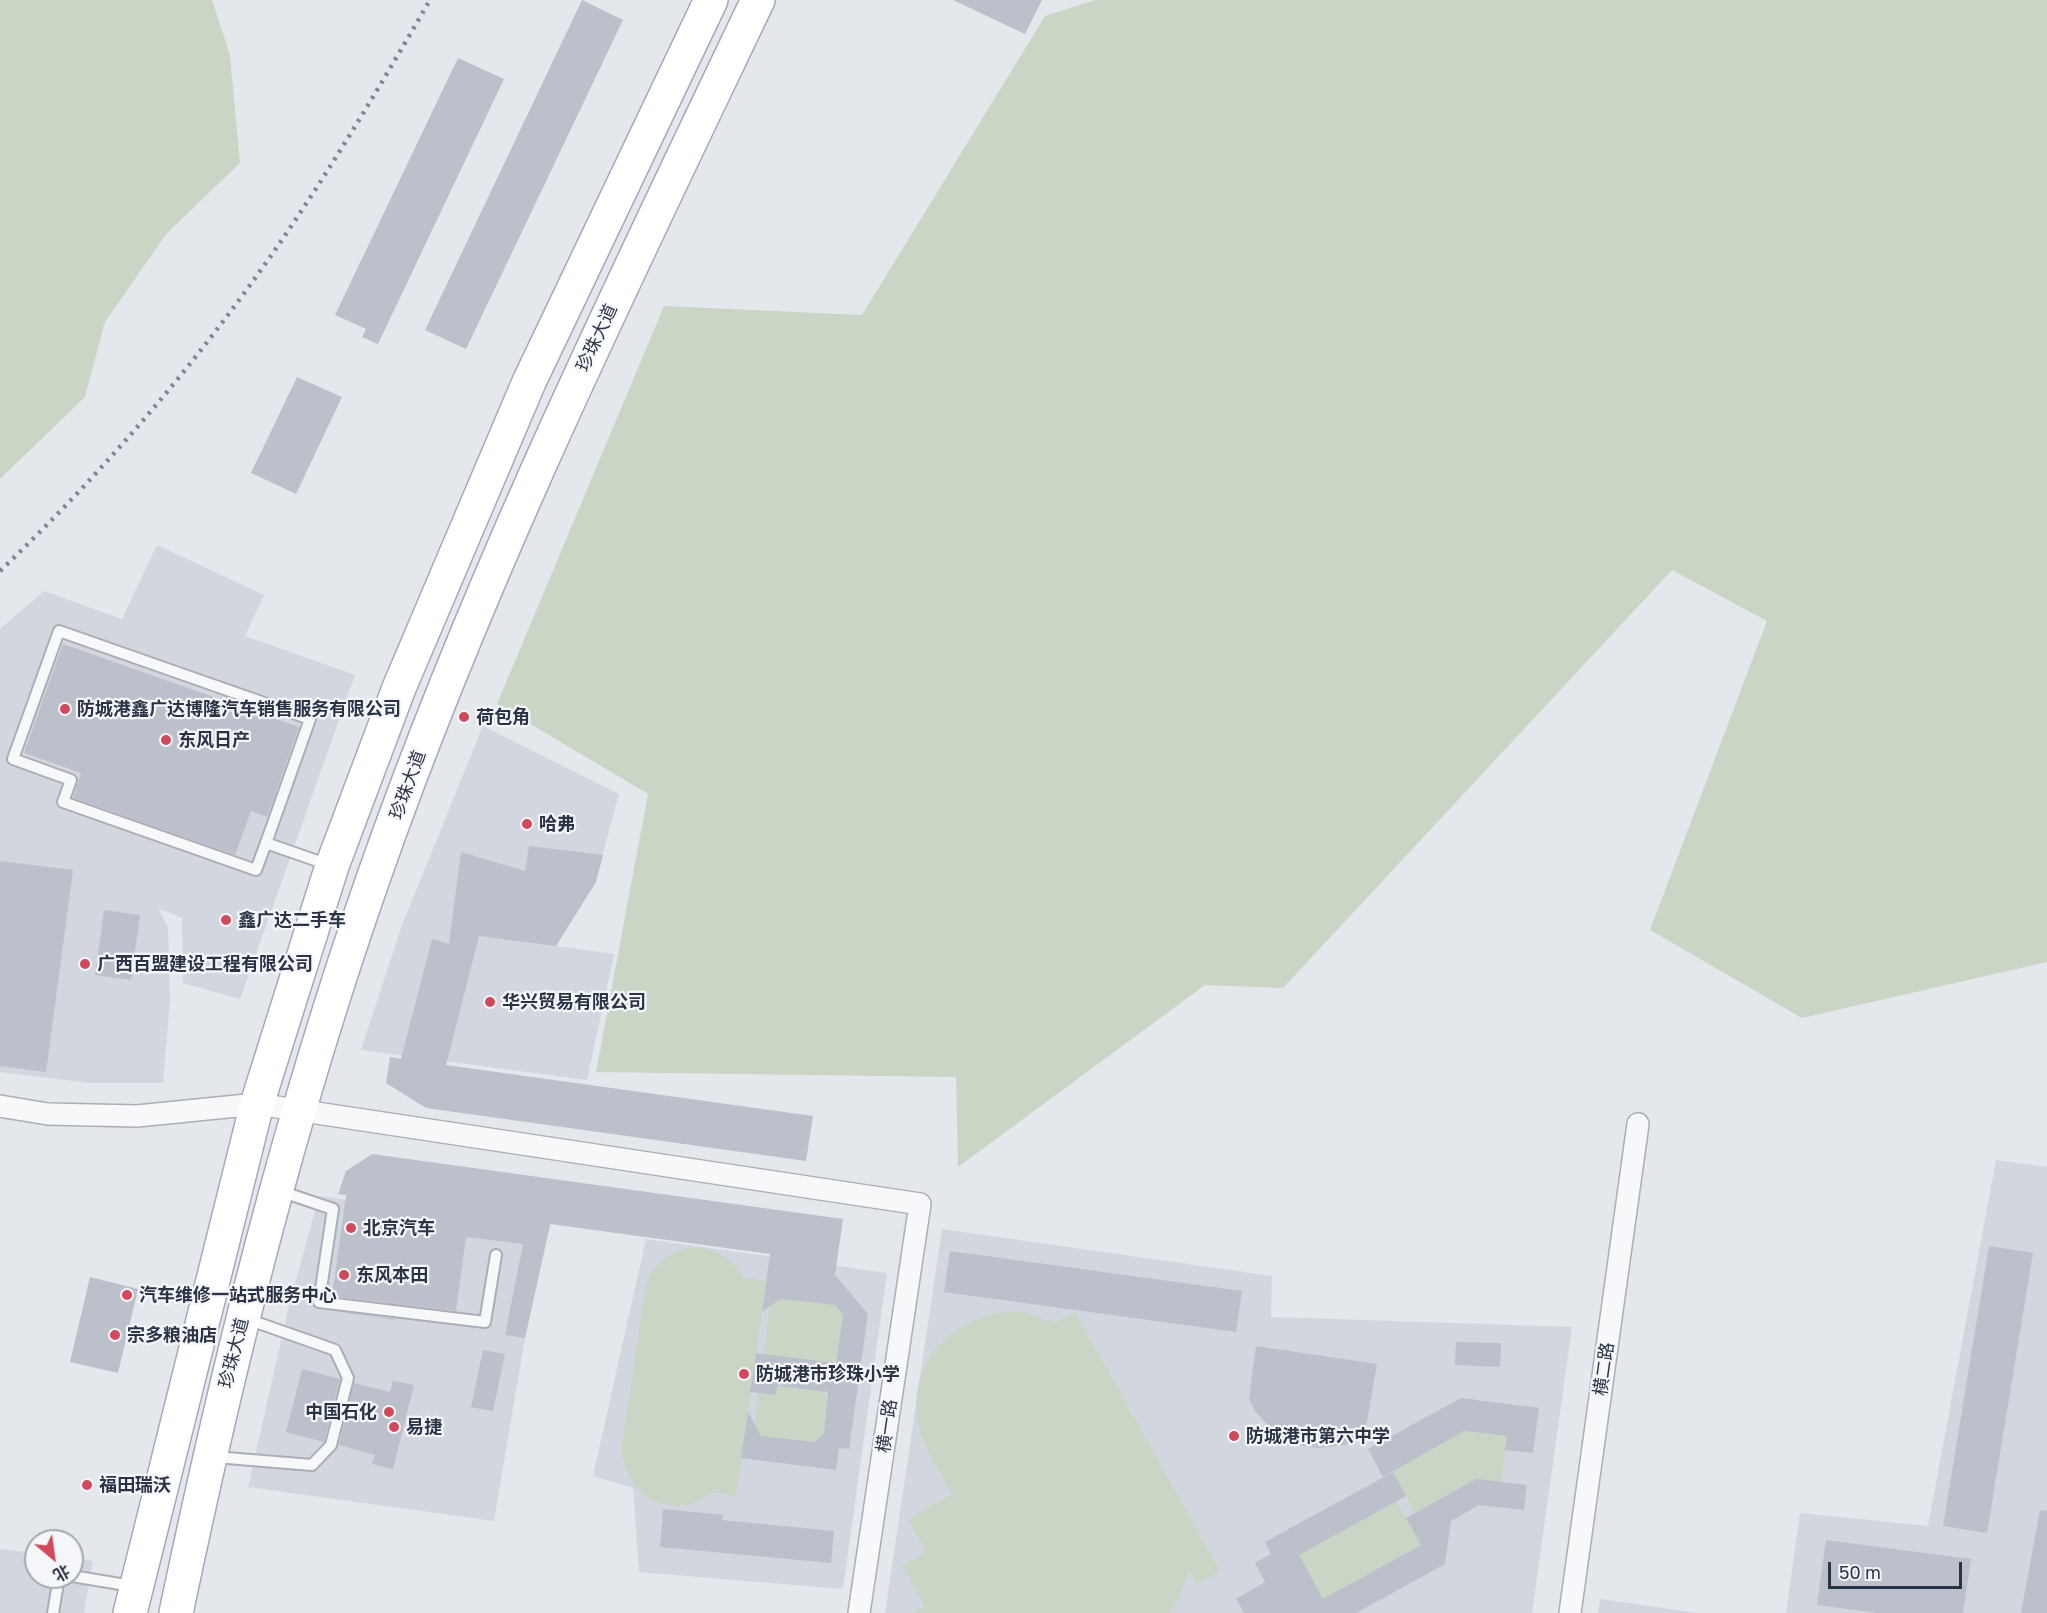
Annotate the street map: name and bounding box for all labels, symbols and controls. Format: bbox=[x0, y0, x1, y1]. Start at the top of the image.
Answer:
street label: 珍珠大道 bbox=[572, 301, 622, 375]
place label: 防城港鑫广达博隆汽车销售服务有限公司 bbox=[77, 698, 401, 720]
marker: 防城港鑫广达博隆汽车销售服务有限公司 bbox=[58, 702, 72, 716]
place label: 荷包角 bbox=[476, 706, 530, 728]
marker: 荷包角 bbox=[457, 710, 471, 724]
place label: 东风日产 bbox=[178, 729, 250, 751]
marker: 东风日产 bbox=[159, 733, 173, 747]
street label: 珍珠大道 bbox=[386, 747, 430, 823]
place label: 哈弗 bbox=[539, 813, 575, 835]
marker: 哈弗 bbox=[520, 817, 534, 831]
place label: 鑫广达二手车 bbox=[238, 909, 346, 931]
marker: 鑫广达二手车 bbox=[219, 913, 233, 927]
place label: 广西百盟建设工程有限公司 bbox=[97, 953, 313, 975]
marker: 广西百盟建设工程有限公司 bbox=[78, 957, 92, 971]
place label: 华兴贸易有限公司 bbox=[502, 991, 646, 1013]
marker: 华兴贸易有限公司 bbox=[483, 995, 497, 1009]
place label: 北京汽车 bbox=[363, 1217, 435, 1239]
marker: 北京汽车 bbox=[344, 1221, 358, 1235]
place label: 东风本田 bbox=[356, 1264, 428, 1286]
marker: 东风本田 bbox=[337, 1268, 351, 1282]
place label: 汽车维修一站式服务中心 bbox=[139, 1284, 337, 1306]
marker: 汽车维修一站式服务中心 bbox=[120, 1288, 134, 1302]
street label: 珍珠大道 bbox=[215, 1315, 253, 1391]
place label: 宗多粮油店 bbox=[127, 1324, 217, 1346]
marker: 宗多粮油店 bbox=[108, 1328, 122, 1342]
street label: 横二路 bbox=[1590, 1341, 1618, 1397]
place label: 防城港市珍珠小学 bbox=[756, 1363, 900, 1385]
marker: 防城港市珍珠小学 bbox=[737, 1367, 751, 1381]
street label: 横一路 bbox=[873, 1398, 901, 1454]
place label: 中国石化 bbox=[305, 1401, 377, 1423]
marker: 中国石化 bbox=[382, 1405, 396, 1419]
place label: 易捷 bbox=[406, 1416, 442, 1438]
marker: 易捷 bbox=[387, 1420, 401, 1434]
place label: 防城港市第六中学 bbox=[1246, 1425, 1390, 1447]
marker: 防城港市第六中学 bbox=[1227, 1429, 1241, 1443]
place label: 福田瑞沃 bbox=[99, 1474, 171, 1496]
marker: 福田瑞沃 bbox=[80, 1478, 94, 1492]
north arrow bbox=[24, 1529, 84, 1589]
scale bar bbox=[1831, 1550, 1964, 1588]
text: 北 bbox=[50, 1560, 74, 1586]
text: 50 m bbox=[1839, 1561, 1881, 1583]

